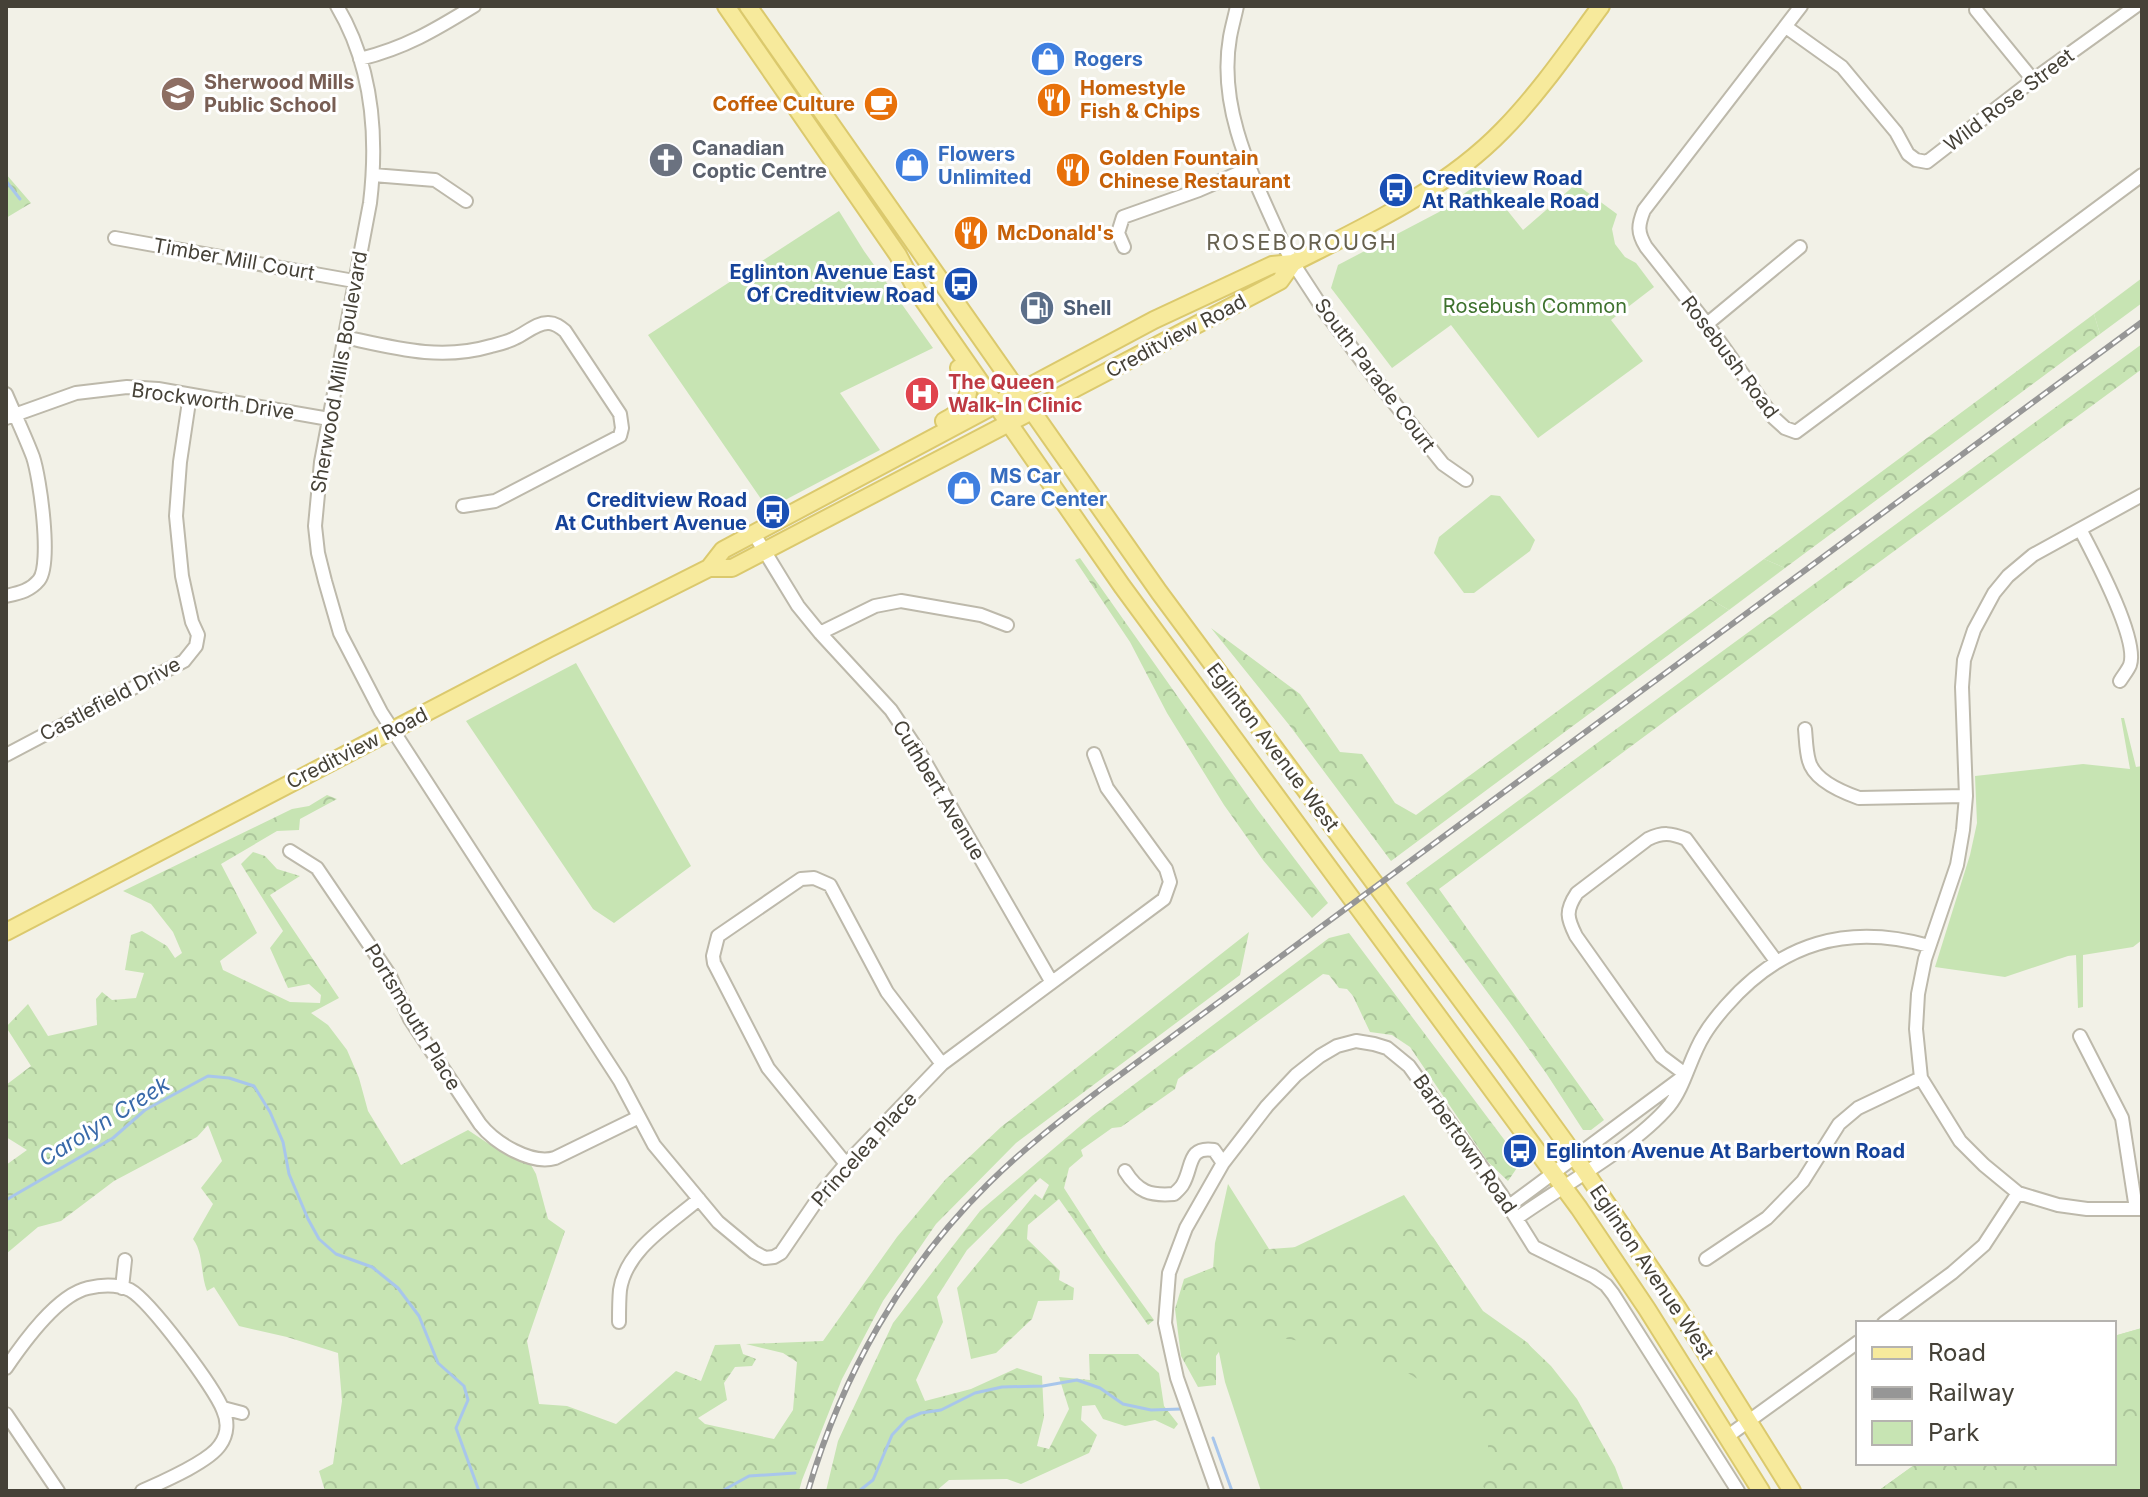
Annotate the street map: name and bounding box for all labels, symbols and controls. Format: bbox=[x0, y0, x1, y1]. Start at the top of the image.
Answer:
shop icon: Rogers bbox=[1029, 40, 1067, 78]
street label: Wild Rose Street bbox=[1939, 43, 2079, 157]
place label: Rogers bbox=[1074, 47, 1143, 71]
place label: Sherwood Mills Public School bbox=[204, 70, 354, 117]
school or university icon: Sherwood Mills Public School bbox=[159, 75, 197, 113]
place label: Homestyle Fish & Chips bbox=[1080, 76, 1200, 123]
restaurant icon: Homestyle Fish & Chips bbox=[1035, 81, 1073, 119]
cafe icon: Coffee Culture bbox=[862, 85, 900, 123]
place label: Coffee Culture bbox=[712, 92, 855, 116]
place label: Canadian Coptic Centre bbox=[692, 136, 827, 183]
church icon: Canadian Coptic Centre bbox=[647, 141, 685, 179]
place label: Flowers Unlimited bbox=[938, 142, 1031, 189]
shop icon: Flowers Unlimited bbox=[893, 146, 931, 184]
place label: Golden Fountain Chinese Restaurant bbox=[1099, 146, 1291, 193]
restaurant icon: Golden Fountain Chinese Restaurant bbox=[1054, 151, 1092, 189]
place label: Creditview Road At Rathkeale Road bbox=[1422, 166, 1599, 213]
bus stop icon: Creditview Road At Rathkeale Road bbox=[1377, 171, 1415, 209]
restaurant icon: McDonald's bbox=[952, 214, 990, 252]
place label: McDonald's bbox=[997, 221, 1114, 245]
district label: ROSEBOROUGH bbox=[1206, 229, 1398, 255]
street label: Timber Mill Court bbox=[151, 233, 317, 285]
street label: Sherwood Mills Boulevard bbox=[306, 249, 372, 495]
place label: Eglinton Avenue East Of Creditview Road bbox=[729, 260, 935, 307]
bus stop icon: Eglinton Avenue East Of Creditview Road bbox=[942, 265, 980, 303]
fuel station icon: Shell bbox=[1018, 289, 1056, 327]
street label: Creditview Road bbox=[1102, 289, 1250, 383]
street label: Rosebush Road bbox=[1676, 291, 1784, 423]
street label: South Parade Court bbox=[1310, 294, 1441, 457]
park label: Rosebush Common bbox=[1443, 294, 1627, 318]
place label: Shell bbox=[1063, 296, 1111, 320]
place label: The Queen Walk-In Clinic bbox=[948, 370, 1083, 417]
hospital icon: The Queen Walk-In Clinic bbox=[903, 375, 941, 413]
street label: Brockworth Drive bbox=[130, 378, 296, 424]
place label: MS Car Care Center bbox=[990, 464, 1107, 511]
shop icon: MS Car Care Center bbox=[945, 469, 983, 507]
place label: Creditview Road At Cuthbert Avenue bbox=[554, 488, 747, 535]
bus stop icon: Creditview Road At Cuthbert Avenue bbox=[754, 493, 792, 531]
street label: Castlefield Drive bbox=[36, 652, 184, 746]
street label: Eglinton Avenue West bbox=[1202, 658, 1345, 836]
street label: Creditview Road bbox=[282, 702, 432, 794]
street label: Cuthbert Avenue bbox=[888, 716, 990, 864]
street label: Portsmouth Place bbox=[360, 939, 466, 1095]
water label: Carolyn Creek bbox=[34, 1070, 175, 1172]
street label: Barbertown Road bbox=[1408, 1070, 1522, 1218]
street label: Princelea Place bbox=[806, 1087, 922, 1211]
bus stop icon: Eglinton Avenue At Barbertown Road bbox=[1501, 1132, 1539, 1170]
place label: Eglinton Avenue At Barbertown Road bbox=[1546, 1139, 1905, 1163]
street label: Eglinton Avenue West bbox=[1585, 1180, 1719, 1364]
legend bbox=[1856, 1321, 2116, 1465]
text: Road bbox=[1928, 1338, 1986, 1367]
text: Railway bbox=[1928, 1378, 2015, 1407]
text: Park bbox=[1928, 1418, 1979, 1447]

